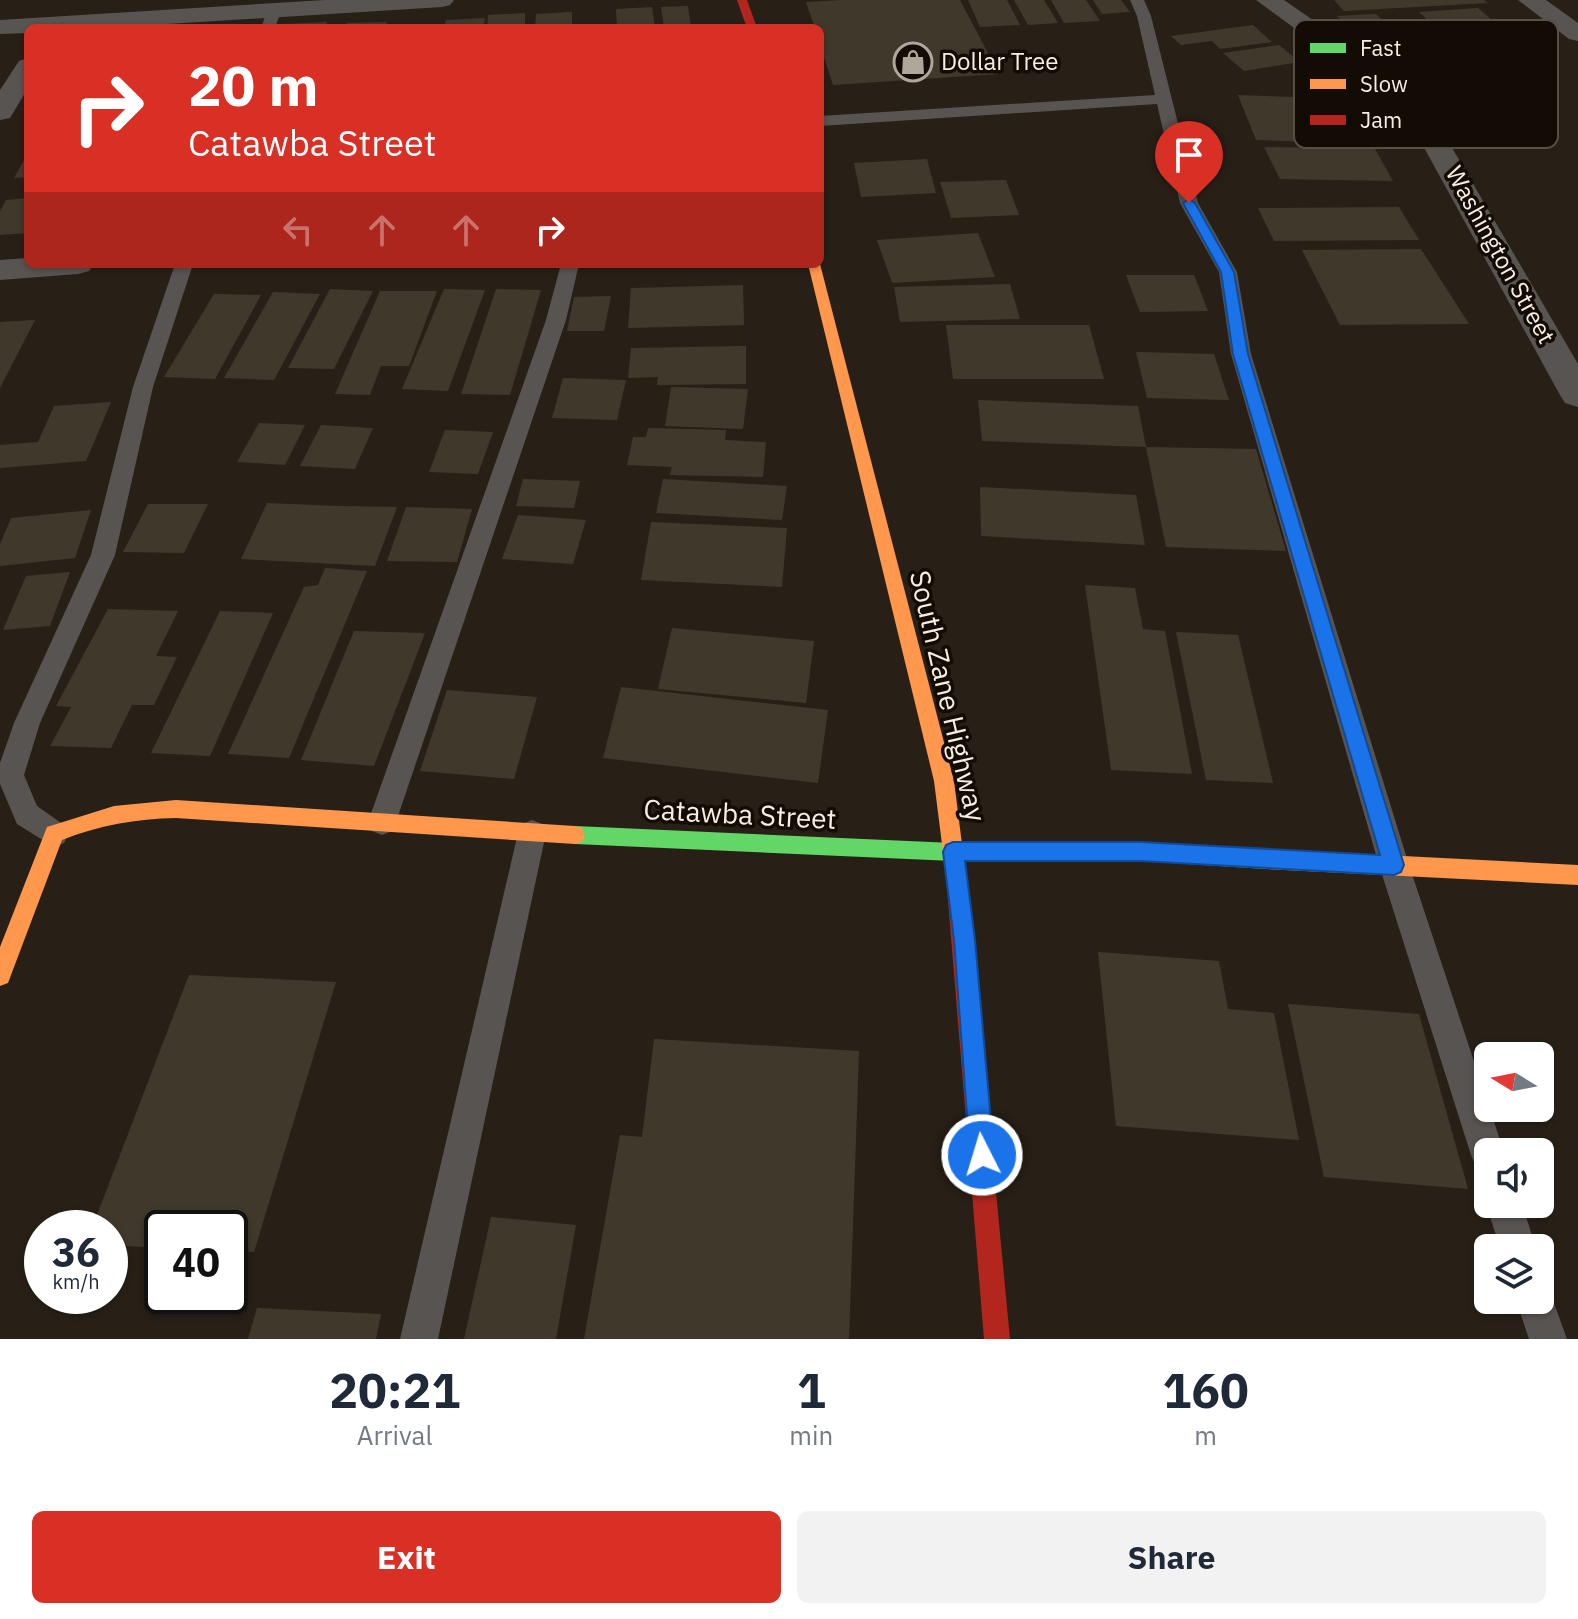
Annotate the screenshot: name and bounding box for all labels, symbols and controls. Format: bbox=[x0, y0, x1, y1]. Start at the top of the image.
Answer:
legend bbox=[1294, 20, 1558, 148]
text: Fast bbox=[1360, 33, 1401, 62]
shop icon: Dollar Tree bbox=[892, 41, 934, 83]
place label: Dollar Tree bbox=[941, 45, 1058, 77]
text: 20 m bbox=[188, 49, 318, 121]
icon: right bbox=[56, 56, 160, 160]
text: Slow bbox=[1360, 69, 1408, 98]
text: Jam bbox=[1360, 105, 1402, 134]
text: Catawba Street bbox=[188, 119, 436, 166]
pin bbox=[1155, 121, 1223, 203]
icon: arrive bbox=[1167, 133, 1211, 177]
street label: Washington Street bbox=[1439, 160, 1563, 349]
icon: left bbox=[276, 208, 320, 252]
icon: ahead bbox=[360, 208, 404, 252]
icon: ahead bbox=[444, 208, 488, 252]
icon: right bbox=[528, 208, 572, 252]
street label: South Zane Highway bbox=[902, 567, 995, 825]
street label: Catawba Street bbox=[643, 790, 837, 837]
north arrow bbox=[1474, 1042, 1554, 1122]
map controls bbox=[1474, 1042, 1554, 1314]
position arrow bbox=[940, 1113, 1024, 1197]
button: sound bbox=[1474, 1138, 1554, 1218]
speed limit sign: 40 bbox=[144, 1210, 248, 1314]
text: 36 bbox=[52, 1226, 100, 1278]
button: layers bbox=[1474, 1234, 1554, 1314]
text: km/h bbox=[52, 1268, 100, 1295]
text: 20:21 bbox=[329, 1359, 460, 1421]
text: 1 bbox=[797, 1359, 826, 1421]
text: 160 bbox=[1162, 1359, 1249, 1421]
text: Arrival bbox=[357, 1418, 433, 1452]
text: min bbox=[789, 1418, 833, 1452]
text: m bbox=[1194, 1418, 1217, 1452]
button: Exit bbox=[32, 1511, 781, 1603]
button: Share bbox=[797, 1511, 1546, 1603]

